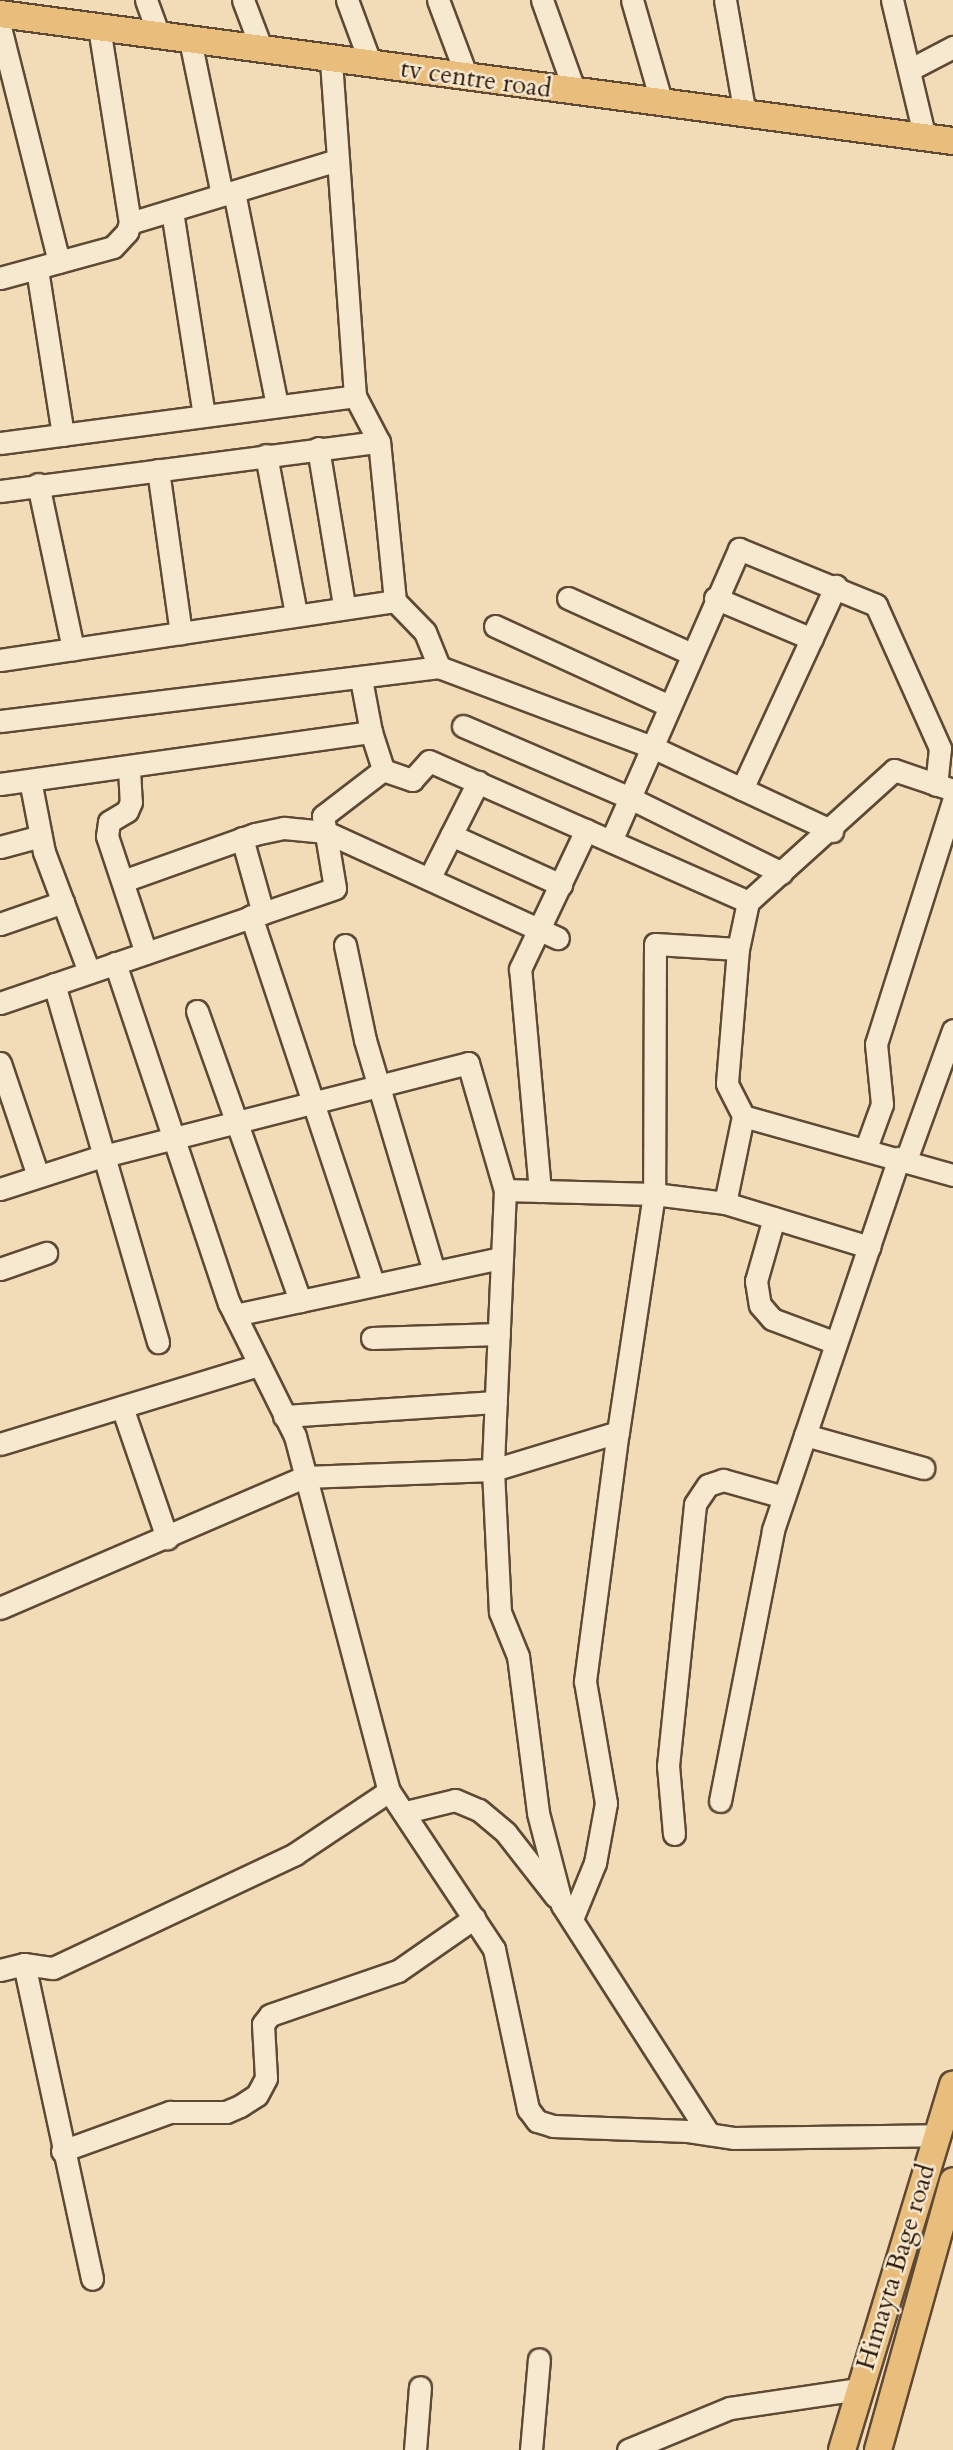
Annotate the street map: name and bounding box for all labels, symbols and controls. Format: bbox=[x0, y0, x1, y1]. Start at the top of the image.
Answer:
street label: tv centre road bbox=[399, 53, 553, 105]
street label: Himayta Bage road bbox=[850, 2160, 942, 2374]

